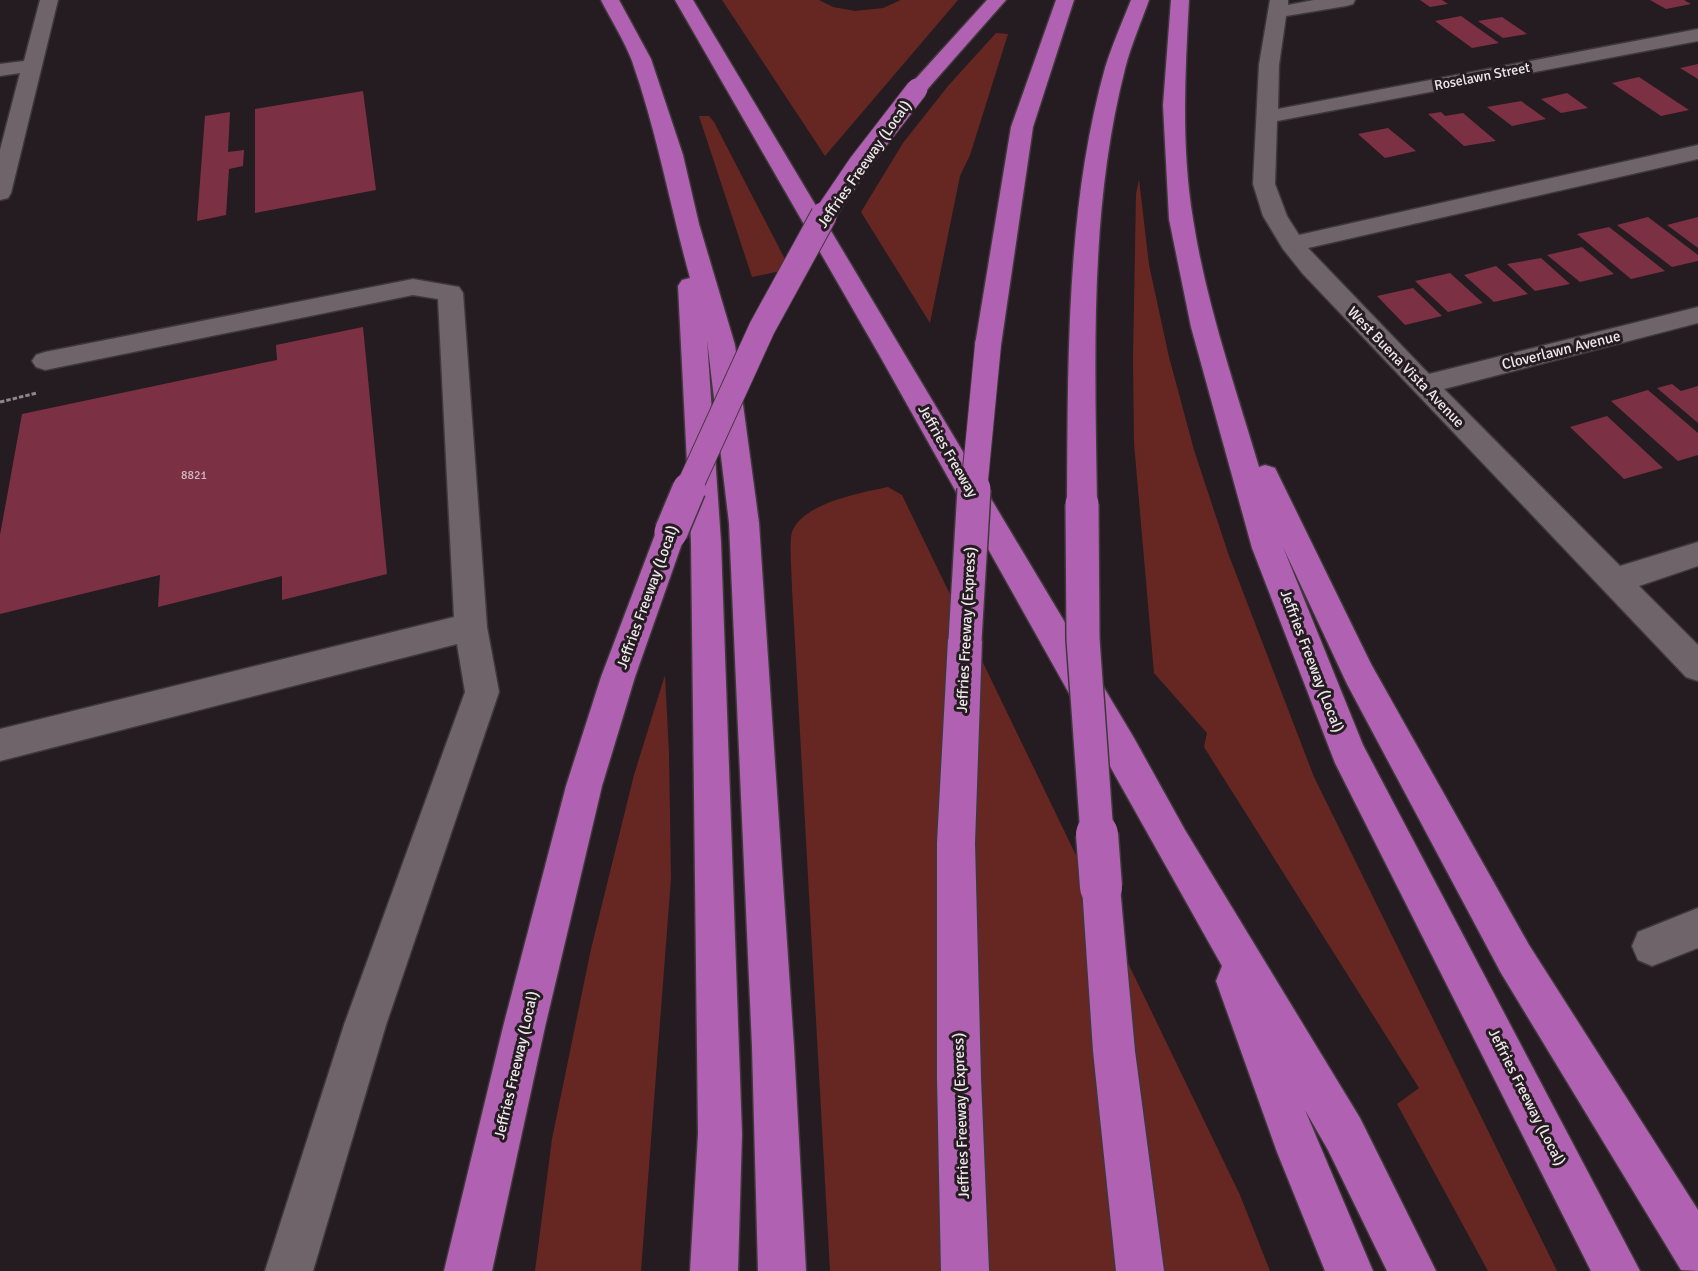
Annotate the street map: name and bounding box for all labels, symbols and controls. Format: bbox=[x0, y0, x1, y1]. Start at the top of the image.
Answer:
street label: Roselawn Street bbox=[1433, 59, 1531, 94]
street label: Jeffries Freeway (Local) bbox=[813, 97, 915, 231]
street label: West Buena Vista Avenue bbox=[1344, 303, 1468, 431]
street label: Cloverlawn Avenue bbox=[1500, 327, 1622, 373]
street label: Jeffries Freeway bbox=[914, 401, 982, 501]
house number: 8821 bbox=[181, 468, 207, 483]
street label: Jeffries Freeway (Local) bbox=[613, 523, 681, 671]
street label: Jeffries Freeway (Express) bbox=[953, 546, 979, 714]
street label: Jeffries Freeway (Local) bbox=[1276, 587, 1348, 735]
street label: Jeffries Freeway (Local) bbox=[490, 989, 542, 1141]
street label: Jeffries Freeway (Local) bbox=[1485, 1025, 1569, 1169]
street label: Jeffries Freeway (Express) bbox=[949, 1032, 973, 1199]

